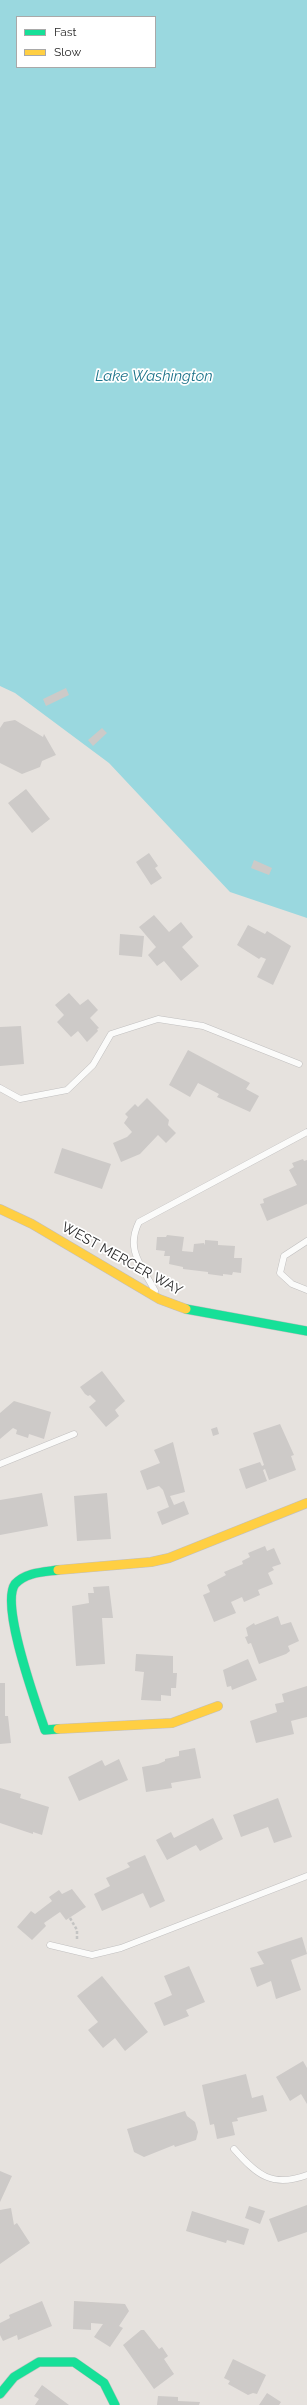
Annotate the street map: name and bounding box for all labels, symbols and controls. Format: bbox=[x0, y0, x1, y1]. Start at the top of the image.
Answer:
legend bbox=[16, 16, 156, 68]
text: Fast bbox=[54, 25, 77, 39]
text: Slow bbox=[54, 45, 81, 59]
water label: Lake Washington bbox=[95, 367, 213, 385]
street label: WEST MERCER WAY bbox=[59, 1219, 185, 1299]

